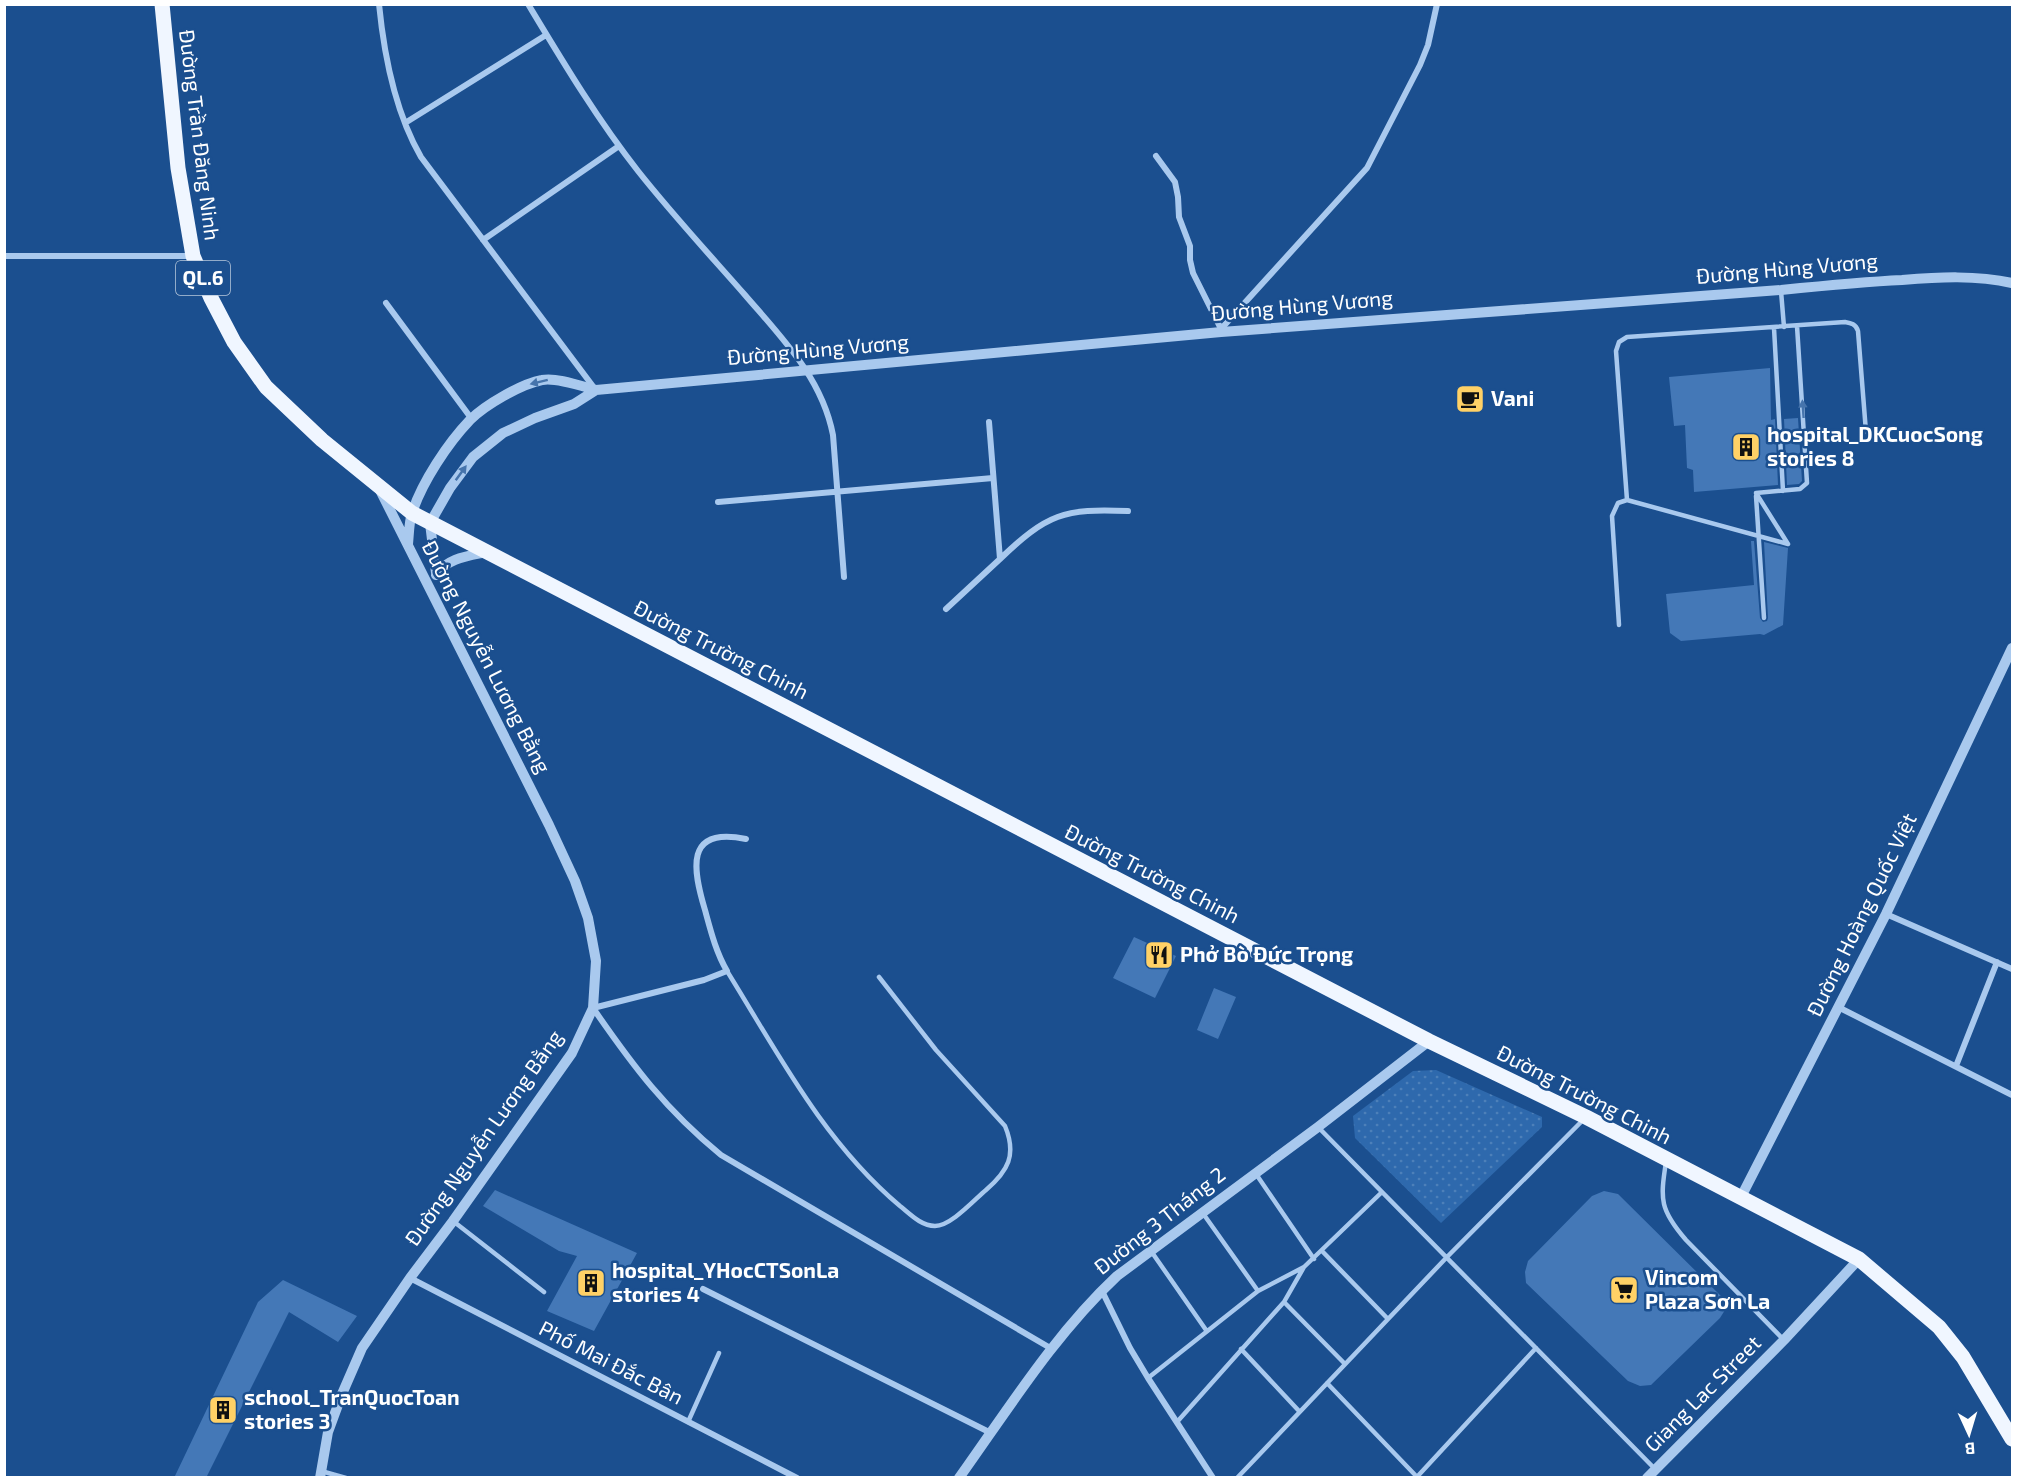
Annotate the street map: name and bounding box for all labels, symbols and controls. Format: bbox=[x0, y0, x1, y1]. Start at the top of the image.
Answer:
street label: Đường Trần Đăng Ninh bbox=[175, 28, 226, 242]
street label: Đường Hùng Vương bbox=[1695, 247, 1879, 288]
road number: QL.6 bbox=[176, 261, 230, 295]
street label: Đường Hùng Vương bbox=[1210, 284, 1394, 325]
street label: Đường Hùng Vương bbox=[726, 328, 910, 369]
one-way arrow bbox=[530, 378, 548, 388]
cafe icon: Vani bbox=[1454, 383, 1486, 415]
place label: Vani bbox=[1491, 385, 1534, 410]
one-way arrow bbox=[1798, 400, 1808, 419]
place label: hospital_DKCuocSong stories 8 bbox=[1767, 421, 1983, 470]
building icon: hospital_DKCuocSong stories 8 bbox=[1730, 431, 1762, 463]
one-way arrow bbox=[455, 466, 467, 482]
street label: Đường Nguyễn Lương Bằng bbox=[418, 536, 557, 777]
street label: Đường Trường Chinh bbox=[630, 594, 813, 704]
street label: Đường Hoàng Quốc Việt bbox=[1801, 809, 1922, 1021]
street label: Đường Trường Chinh bbox=[1061, 818, 1244, 928]
restaurant icon: Phở Bò Đức Trọng bbox=[1143, 939, 1175, 971]
place label: Phở Bò Đức Trọng bbox=[1180, 941, 1353, 966]
street label: Đường Nguyễn Lương Bằng bbox=[399, 1024, 567, 1250]
street label: Đường Trường Chinh bbox=[1493, 1039, 1676, 1149]
street label: Đường 3 Tháng 2 bbox=[1089, 1161, 1230, 1279]
place label: hospital_YHocCTSonLa stories 4 bbox=[612, 1257, 839, 1306]
place label: Vincom Plaza Sơn La bbox=[1645, 1264, 1770, 1313]
building icon: hospital_YHocCTSonLa stories 4 bbox=[575, 1267, 607, 1299]
supermarket icon: Vincom Plaza Sơn La bbox=[1608, 1274, 1640, 1306]
street label: Phố Mai Đắc Bân bbox=[535, 1315, 688, 1409]
street label: Giang Lac Street bbox=[1639, 1330, 1765, 1456]
place label: school_TranQuocToan stories 3 bbox=[244, 1384, 460, 1433]
building icon: school_TranQuocToan stories 3 bbox=[207, 1394, 239, 1426]
north arrow bbox=[1939, 1404, 1999, 1464]
text: B bbox=[1964, 1440, 1976, 1459]

